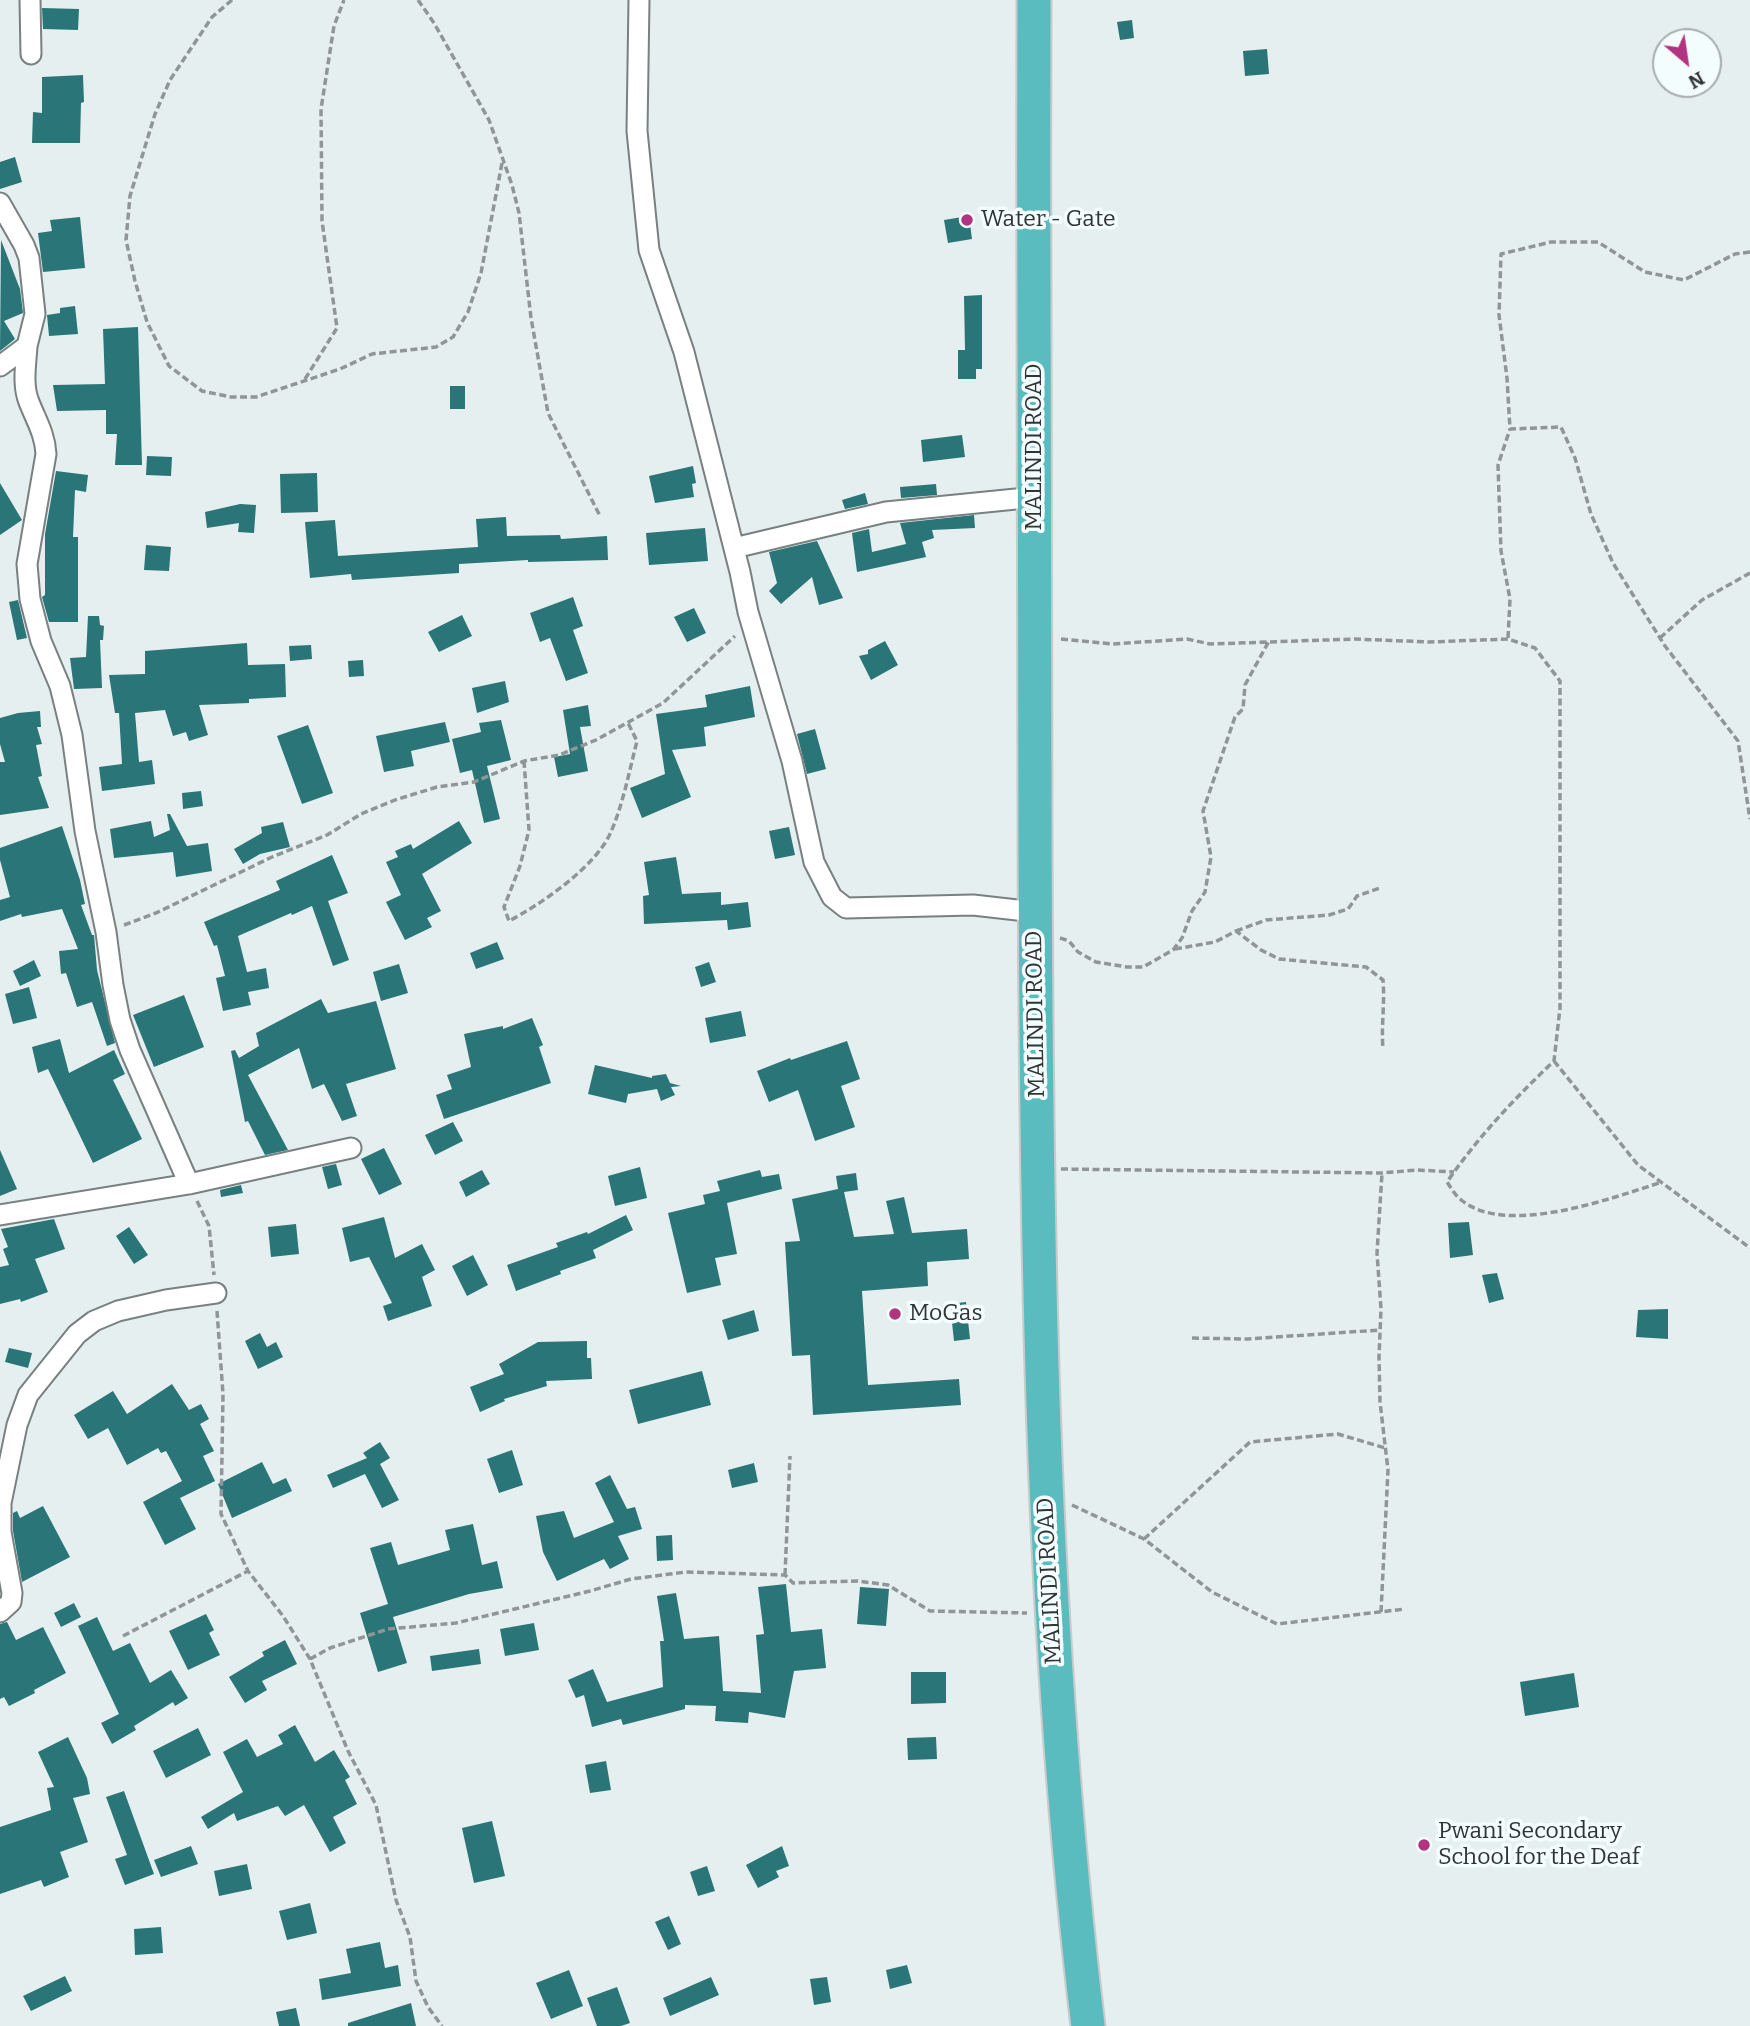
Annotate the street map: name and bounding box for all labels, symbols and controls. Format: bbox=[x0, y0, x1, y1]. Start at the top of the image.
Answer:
north arrow bbox=[1652, 28, 1722, 98]
text: N bbox=[1684, 66, 1708, 94]
place label: Water - Gate bbox=[981, 206, 1116, 234]
marker: Water - Gate bbox=[959, 212, 975, 228]
street label: MALINDI ROAD bbox=[1021, 363, 1049, 531]
street label: MALINDI ROAD bbox=[1021, 930, 1051, 1098]
place label: MoGas bbox=[909, 1300, 982, 1328]
marker: MoGas bbox=[887, 1306, 903, 1322]
street label: MALINDI ROAD bbox=[1032, 1497, 1068, 1665]
place label: Pwani Secondary School for the Deaf bbox=[1438, 1818, 1640, 1872]
marker: Pwani Secondary School for the Deaf bbox=[1416, 1837, 1432, 1853]

